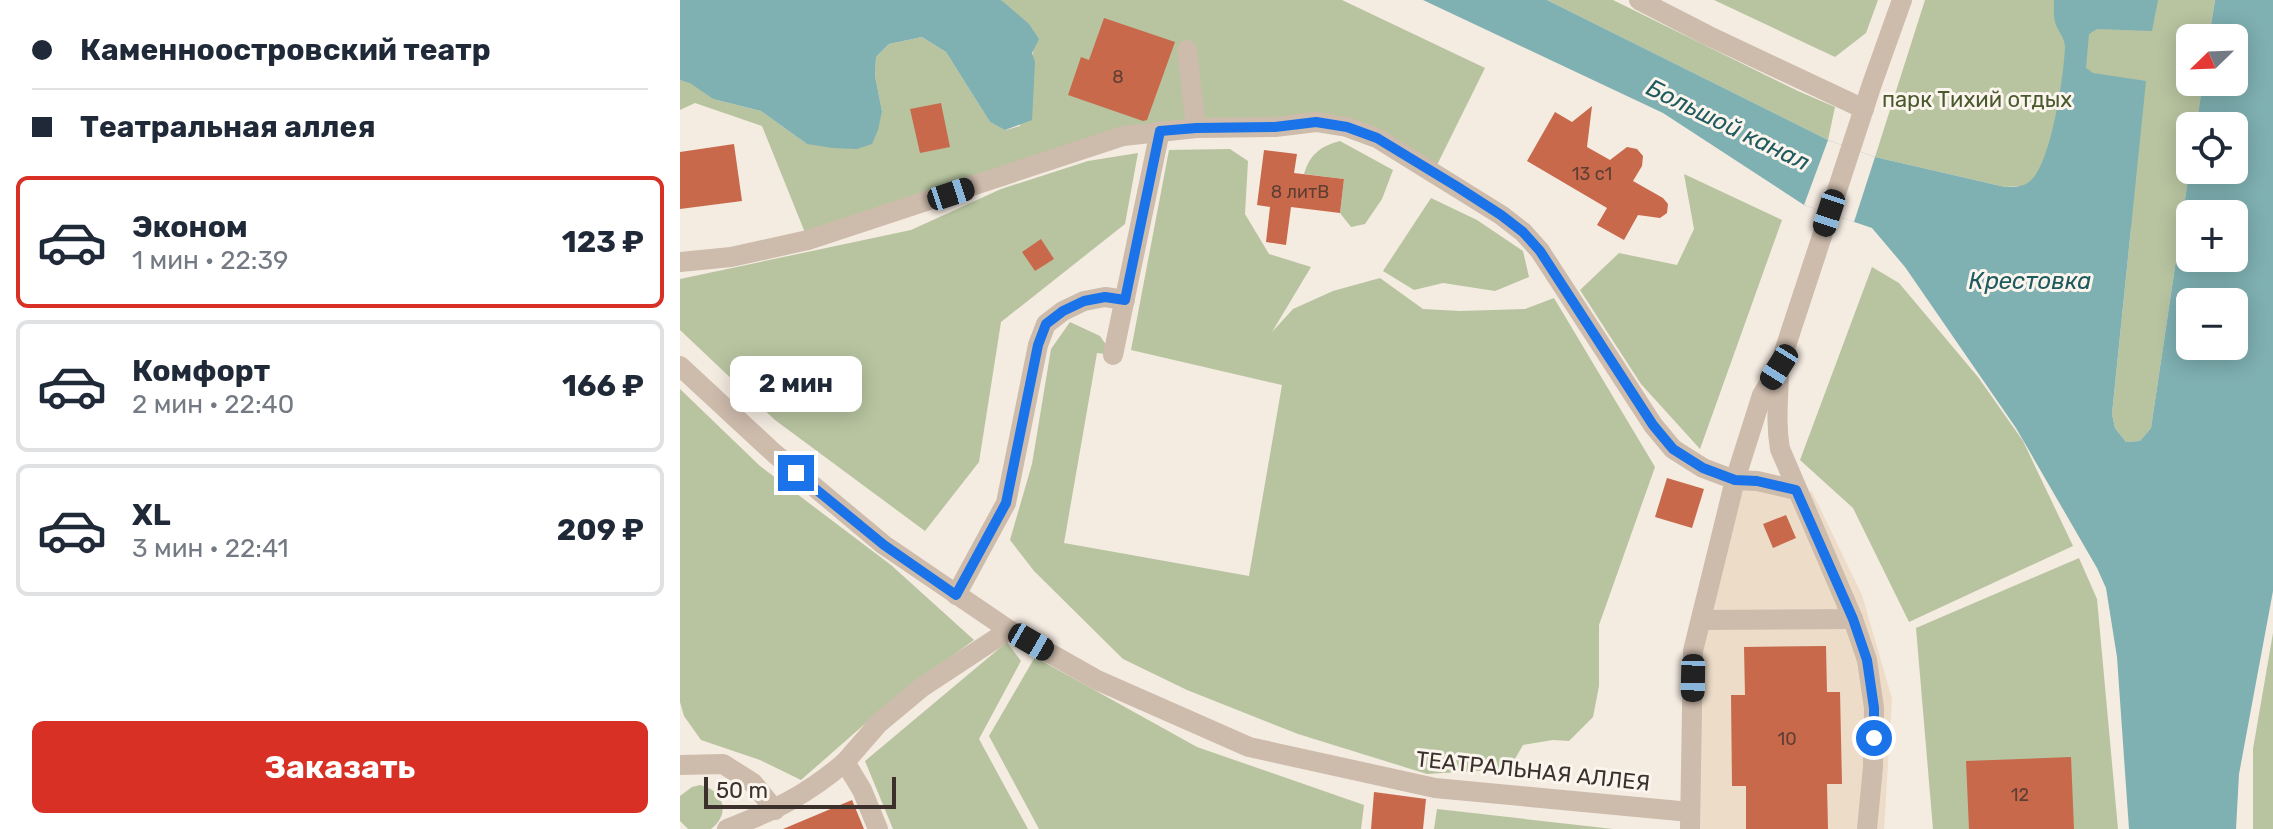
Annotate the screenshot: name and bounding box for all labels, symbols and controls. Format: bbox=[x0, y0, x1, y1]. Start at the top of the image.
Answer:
north arrow bbox=[2176, 24, 2248, 96]
map controls bbox=[2176, 24, 2248, 360]
text: Каменноостровский театр bbox=[80, 32, 491, 68]
house number: 8 bbox=[1112, 66, 1124, 88]
water label: Большой канал bbox=[1642, 74, 1814, 176]
park label: парк Тихий отдых bbox=[1882, 86, 2072, 113]
text: Театральная аллея bbox=[80, 109, 376, 145]
button: locate bbox=[2176, 112, 2248, 184]
house number: 13 с1 bbox=[1572, 163, 1612, 185]
car bbox=[924, 175, 978, 213]
house number: 8 литВ bbox=[1271, 181, 1329, 203]
car bbox=[1810, 186, 1848, 240]
button: + bbox=[2176, 200, 2248, 272]
icon: car bbox=[36, 206, 108, 278]
text: Эконом bbox=[132, 209, 248, 245]
text: 123 ₽ bbox=[562, 224, 644, 260]
text: 1 мин · 22:39 bbox=[132, 245, 288, 276]
water label: Крестовка bbox=[1969, 267, 2091, 295]
button: − bbox=[2176, 288, 2248, 360]
car bbox=[1756, 340, 1802, 394]
icon: car bbox=[36, 350, 108, 422]
text: Комфорт bbox=[132, 353, 270, 389]
callout: 2 мин bbox=[730, 357, 862, 413]
text: 166 ₽ bbox=[562, 368, 644, 404]
text: 2 мин bbox=[759, 368, 833, 399]
text: 2 мин · 22:40 bbox=[132, 389, 294, 420]
route end bbox=[778, 455, 814, 491]
icon: car bbox=[36, 494, 108, 566]
text: XL bbox=[132, 497, 171, 533]
text: 209 ₽ bbox=[557, 512, 644, 548]
text: 3 мин · 22:41 bbox=[132, 533, 289, 564]
car bbox=[1004, 620, 1058, 664]
car bbox=[1681, 654, 1705, 702]
route start bbox=[1856, 720, 1892, 756]
button: Заказать bbox=[32, 721, 648, 813]
house number: 10 bbox=[1777, 728, 1797, 750]
street label: ТЕАТРАЛЬНАЯ АЛЛЕЯ bbox=[1415, 745, 1651, 797]
scale bar bbox=[704, 773, 896, 809]
text: 50 m bbox=[716, 777, 768, 804]
house number: 12 bbox=[2011, 784, 2029, 806]

